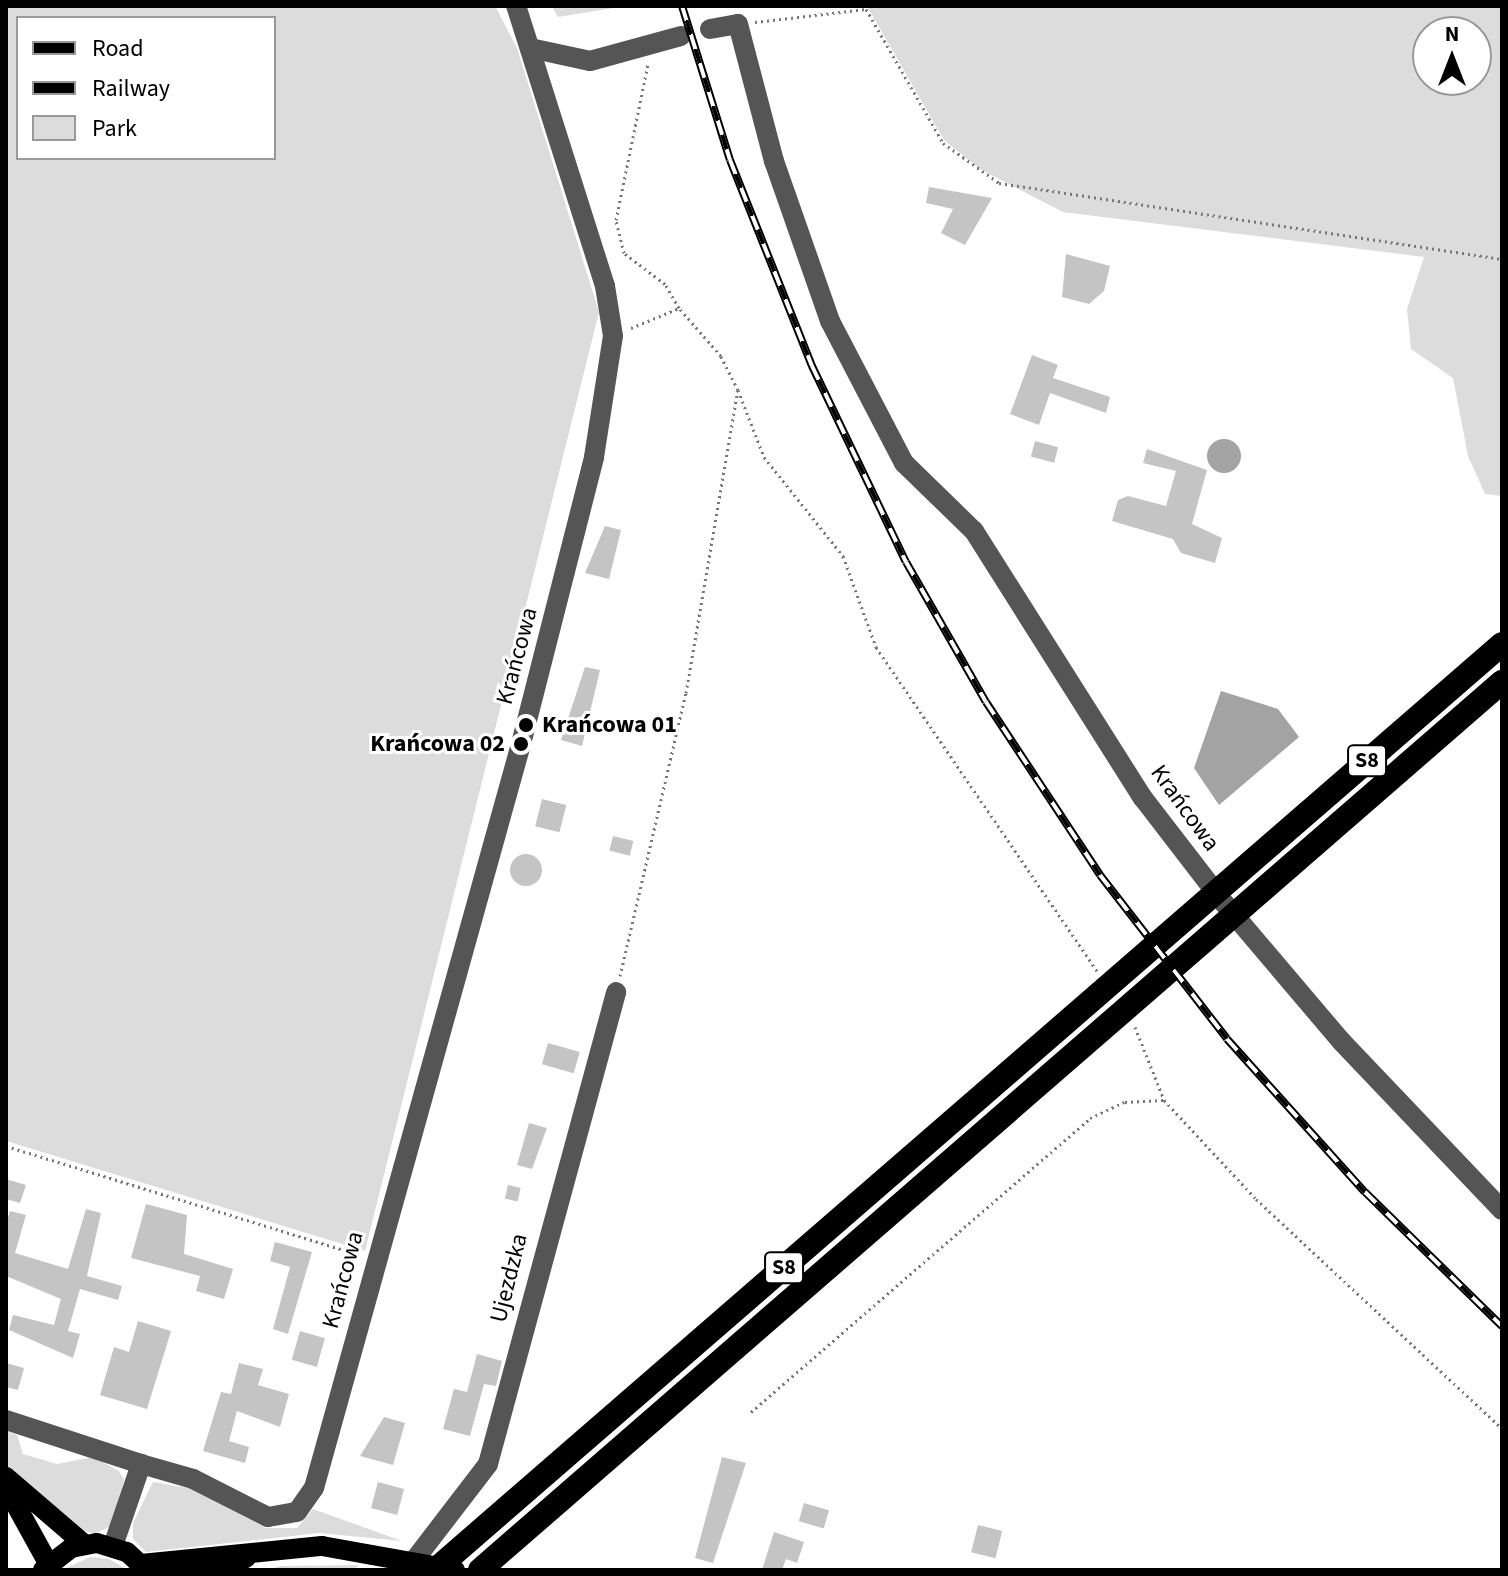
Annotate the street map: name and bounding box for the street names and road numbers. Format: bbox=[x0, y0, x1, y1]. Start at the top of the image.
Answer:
street label: Krańcowa bbox=[490, 604, 544, 708]
road number: S8 bbox=[1347, 743, 1387, 779]
street label: Krańcowa bbox=[1144, 759, 1226, 857]
street label: Krańcowa bbox=[316, 1228, 370, 1332]
street label: Ujezdzka bbox=[484, 1231, 534, 1325]
road number: S8 bbox=[764, 1250, 804, 1286]

